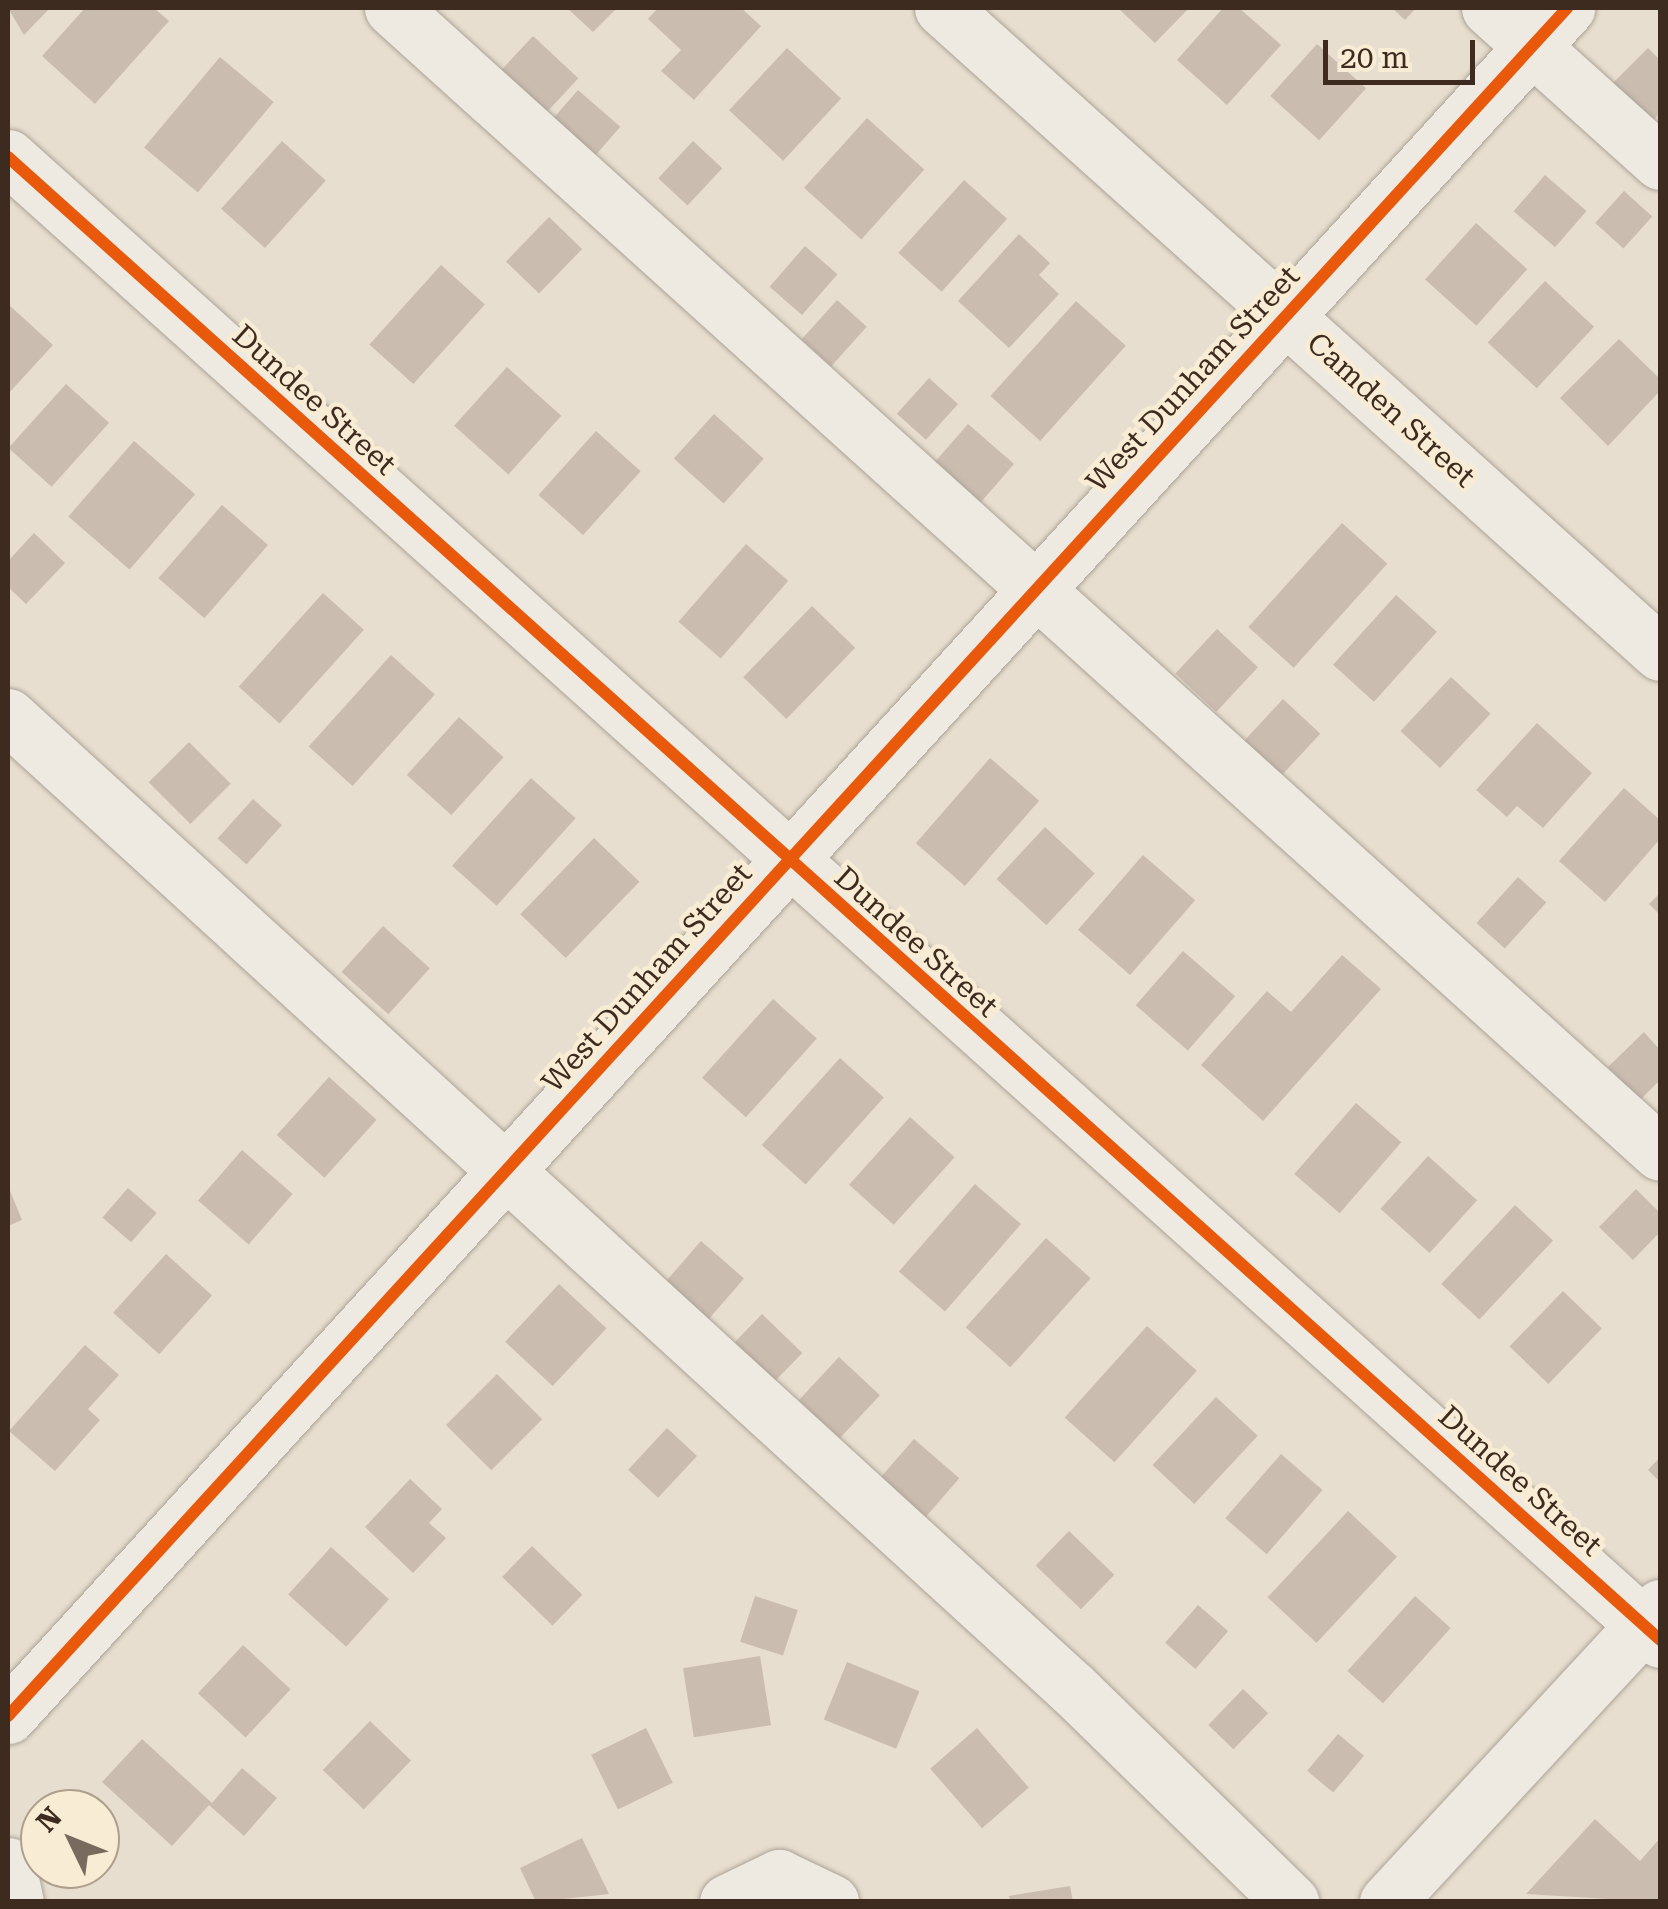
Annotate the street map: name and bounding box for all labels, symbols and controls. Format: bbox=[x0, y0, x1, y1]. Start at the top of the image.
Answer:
scale bar bbox=[1328, 20, 1480, 82]
text: 20 m bbox=[1340, 40, 1409, 75]
street label: West Dunham Street bbox=[1079, 258, 1307, 500]
street label: Dundee Street bbox=[225, 317, 403, 483]
street label: Camden Street bbox=[1300, 325, 1482, 495]
street label: West Dunham Street bbox=[535, 856, 759, 1100]
street label: Dundee Street bbox=[827, 859, 1005, 1025]
street label: Dundee Street bbox=[1431, 1398, 1609, 1564]
north arrow bbox=[20, 1789, 120, 1889]
text: N bbox=[30, 1800, 69, 1839]

